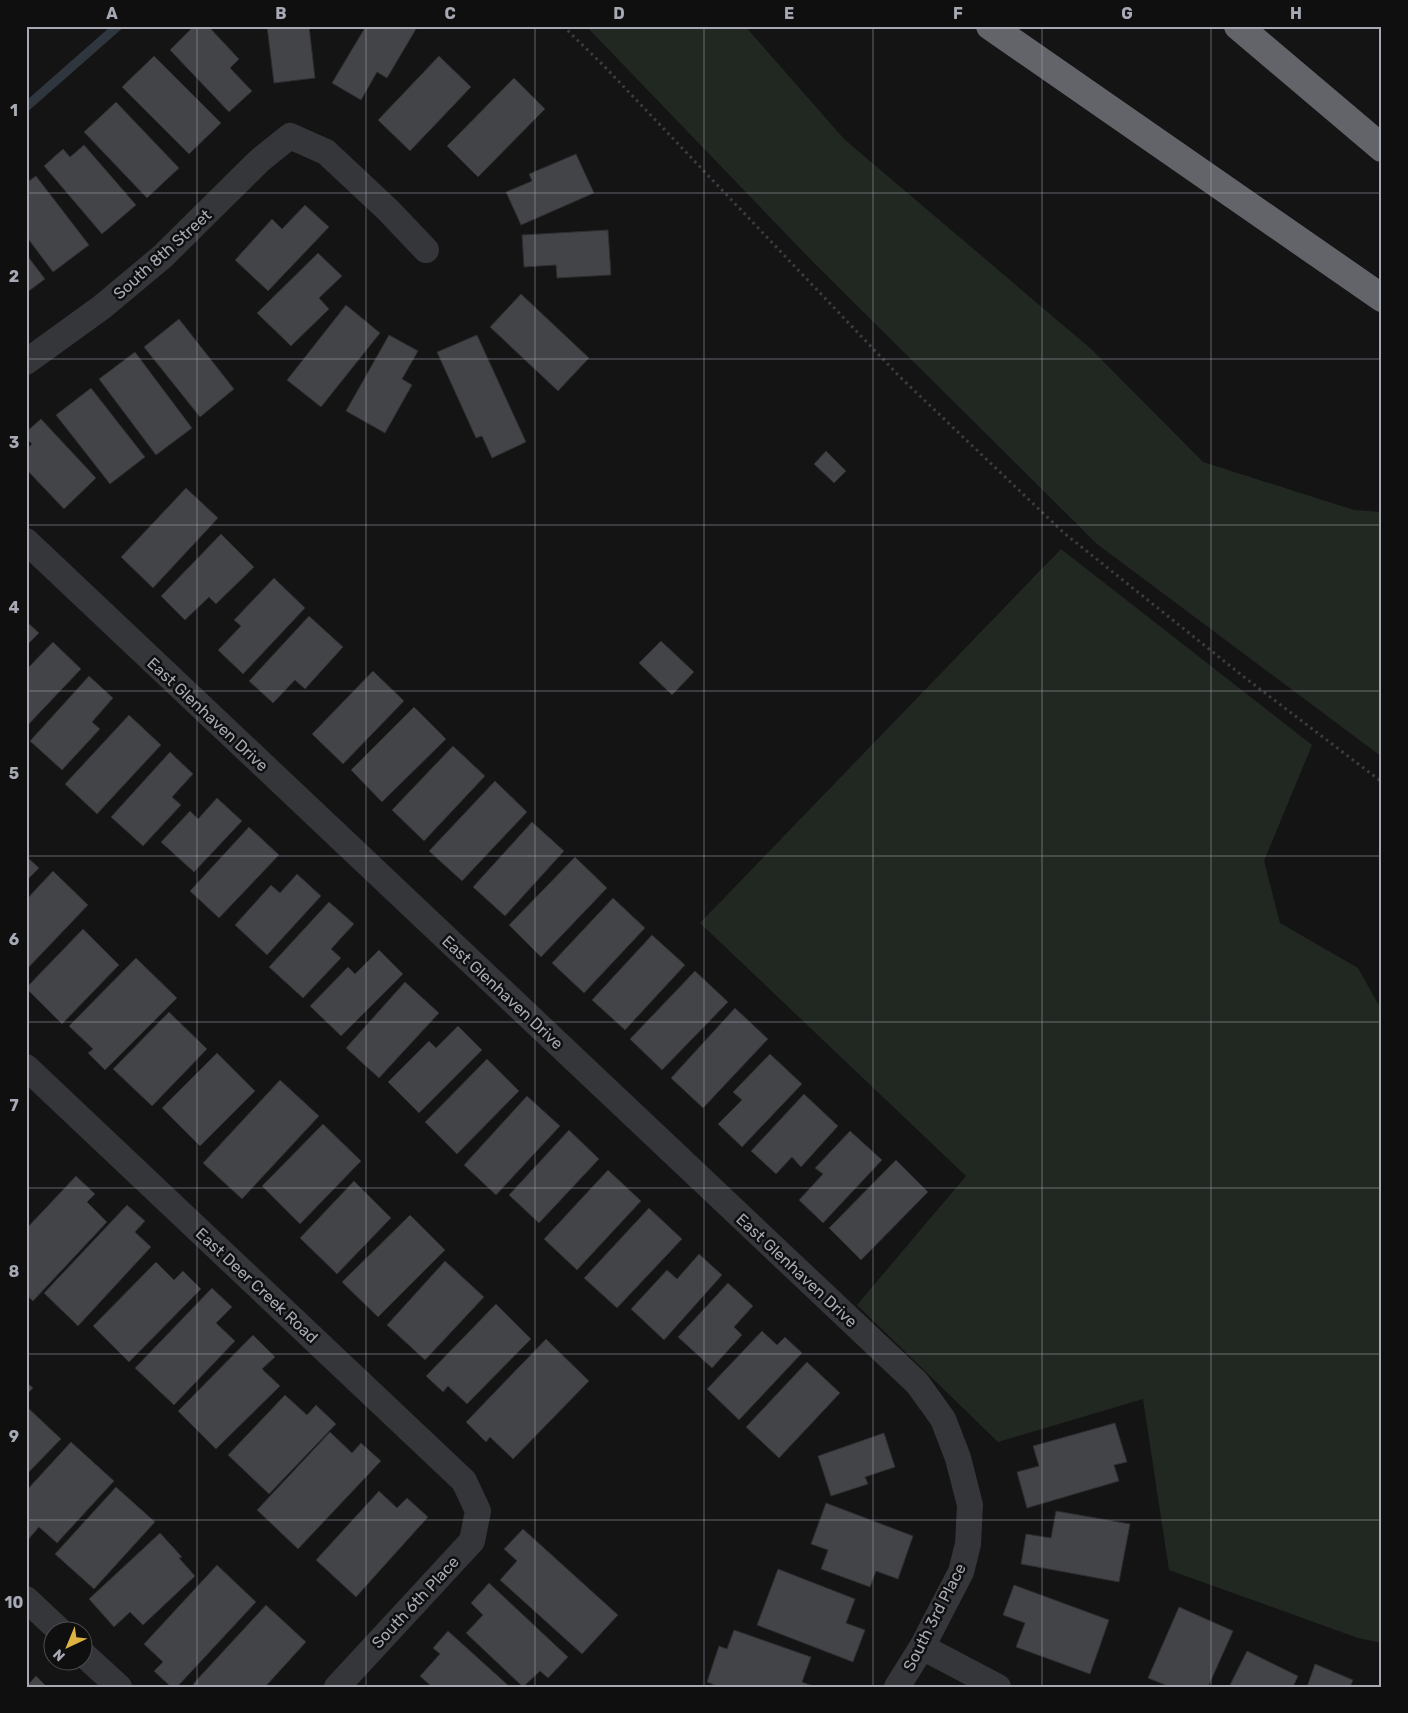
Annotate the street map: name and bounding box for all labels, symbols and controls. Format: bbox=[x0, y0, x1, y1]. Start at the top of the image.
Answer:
text: A bbox=[106, 4, 118, 23]
text: B bbox=[275, 4, 287, 23]
text: C bbox=[444, 4, 456, 23]
text: D bbox=[613, 4, 625, 23]
text: E bbox=[784, 4, 794, 23]
text: F bbox=[953, 4, 963, 23]
text: G bbox=[1121, 4, 1133, 23]
text: H bbox=[1290, 4, 1302, 23]
text: 1 bbox=[10, 101, 18, 120]
street label: South 8th Street bbox=[110, 205, 215, 303]
text: 2 bbox=[9, 267, 19, 286]
text: 3 bbox=[9, 433, 19, 452]
text: 4 bbox=[9, 598, 20, 617]
street label: East Glenhaven Drive bbox=[143, 653, 272, 775]
text: 5 bbox=[9, 764, 19, 783]
text: 6 bbox=[9, 930, 19, 949]
street label: East Glenhaven Drive bbox=[438, 931, 567, 1053]
text: 7 bbox=[9, 1096, 19, 1115]
street label: East Glenhaven Drive bbox=[732, 1209, 861, 1331]
street label: East Deer Creek Road bbox=[192, 1224, 322, 1347]
text: 8 bbox=[9, 1262, 20, 1281]
text: 9 bbox=[9, 1427, 19, 1446]
street label: South 6th Place bbox=[368, 1552, 463, 1652]
street label: South 3rd Place bbox=[899, 1560, 970, 1674]
text: 10 bbox=[5, 1593, 24, 1612]
north arrow bbox=[42, 1620, 92, 1670]
text: N bbox=[50, 1645, 69, 1665]

